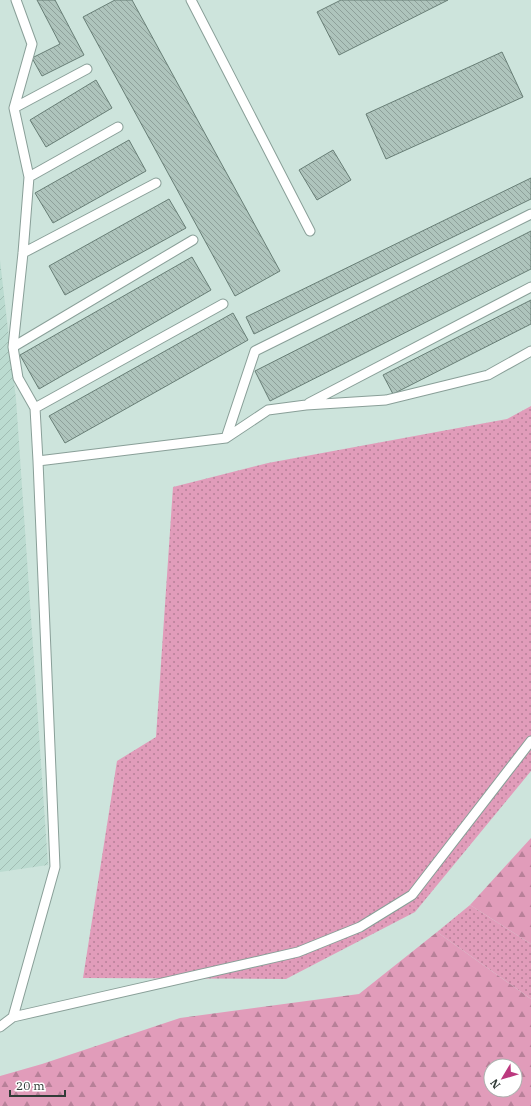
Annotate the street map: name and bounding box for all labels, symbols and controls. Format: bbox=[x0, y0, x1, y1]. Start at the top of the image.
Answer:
north arrow bbox=[483, 1058, 523, 1098]
scale bar bbox=[10, 1072, 65, 1098]
text: N bbox=[487, 1076, 503, 1092]
text: 20 m bbox=[16, 1078, 45, 1093]

